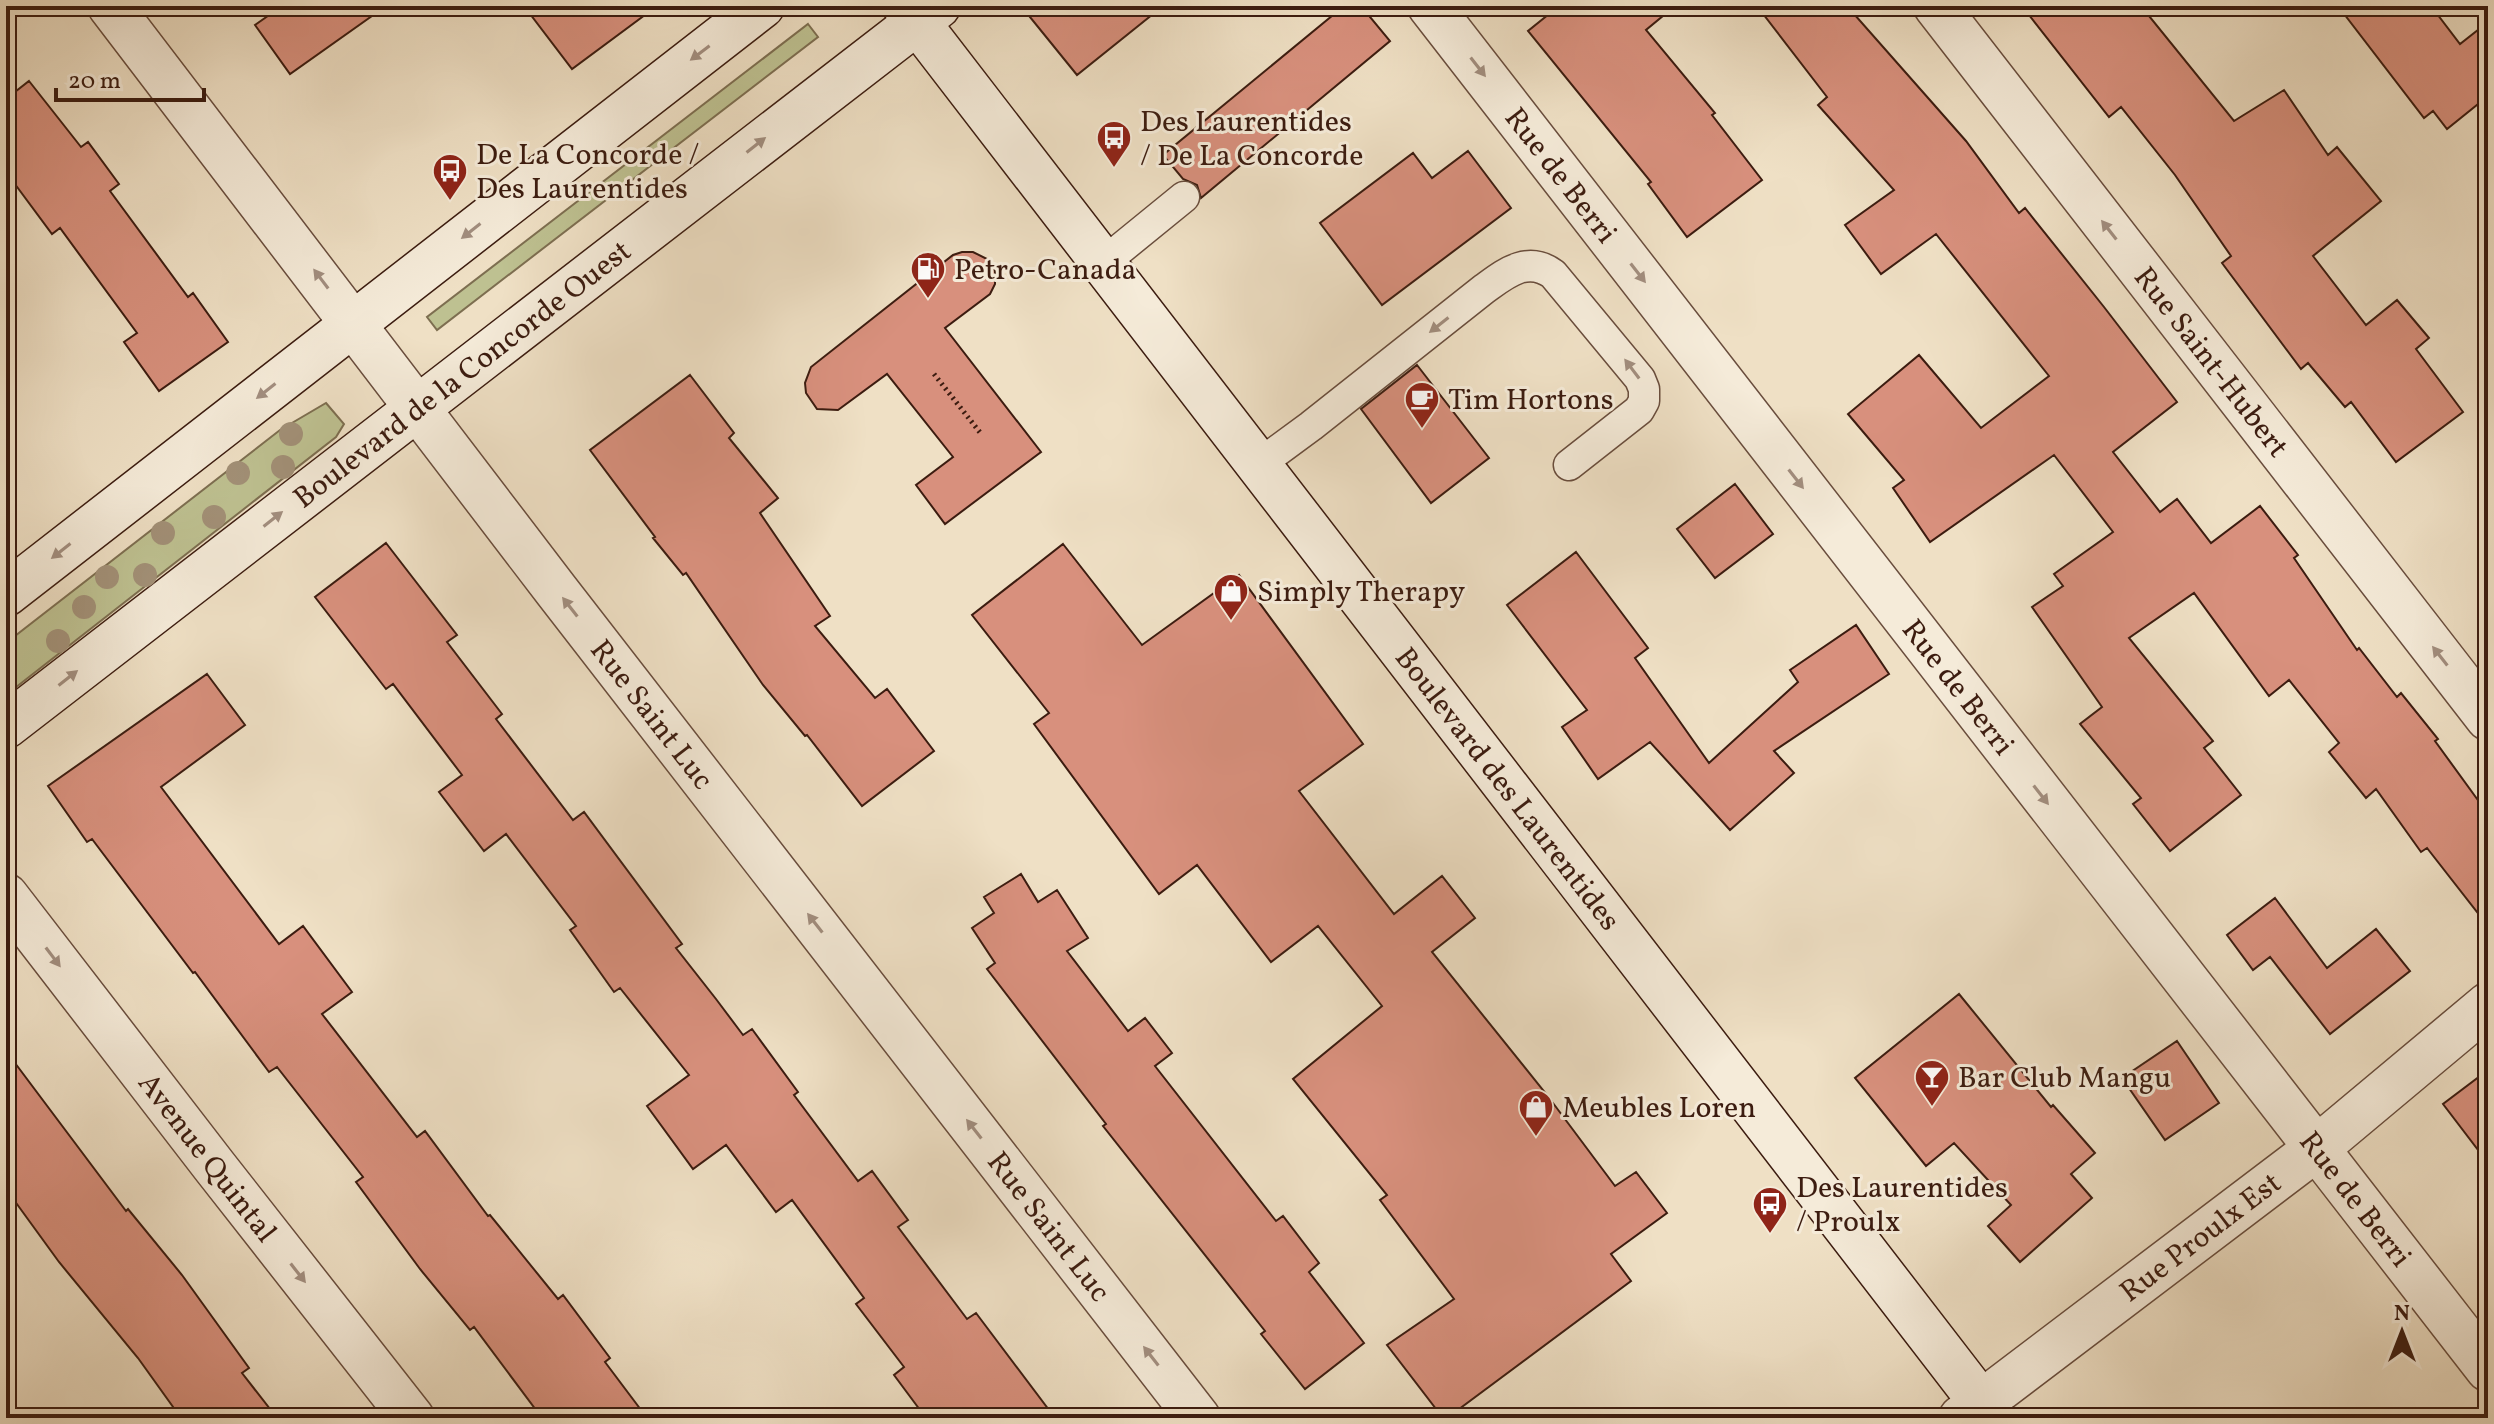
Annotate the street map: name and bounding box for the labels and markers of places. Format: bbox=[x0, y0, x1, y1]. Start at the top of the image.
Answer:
place label: Des Laurentides / De La Concorde bbox=[1140, 102, 1363, 178]
bus stop icon: Des Laurentides / De La Concorde bbox=[1095, 119, 1133, 169]
place label: De La Concorde / Des Laurentides bbox=[476, 135, 699, 211]
bus stop icon: De La Concorde / Des Laurentides bbox=[431, 152, 469, 202]
fuel station icon: Petro-Canada bbox=[909, 250, 947, 300]
place label: Petro-Canada bbox=[954, 250, 1137, 292]
cafe icon: Tim Hortons bbox=[1403, 380, 1441, 430]
place label: Tim Hortons bbox=[1448, 380, 1614, 422]
shop icon: Simply Therapy bbox=[1212, 572, 1250, 622]
place label: Simply Therapy bbox=[1257, 572, 1465, 614]
bar icon: Bar Club Mangu bbox=[1913, 1058, 1951, 1108]
place label: Bar Club Mangu bbox=[1958, 1058, 2171, 1100]
shop icon: Meubles Loren bbox=[1517, 1088, 1555, 1138]
place label: Meubles Loren bbox=[1562, 1088, 1756, 1130]
place label: Des Laurentides / Proulx bbox=[1796, 1168, 2008, 1244]
bus stop icon: Des Laurentides / Proulx bbox=[1751, 1185, 1789, 1235]

